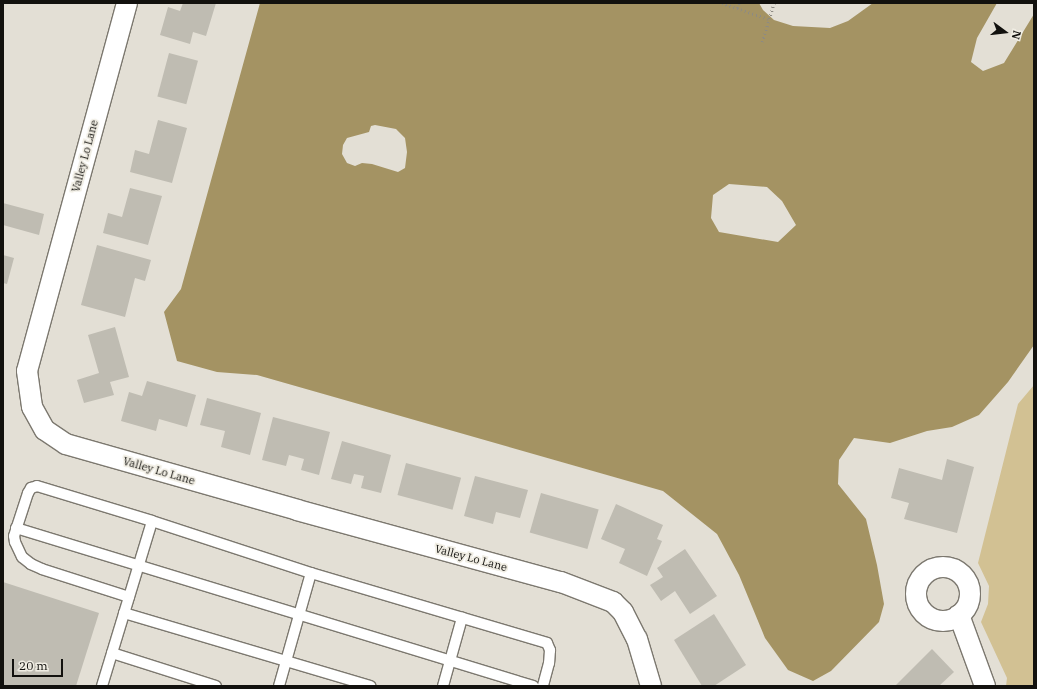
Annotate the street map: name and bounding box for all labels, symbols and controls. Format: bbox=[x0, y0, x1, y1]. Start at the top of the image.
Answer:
north arrow bbox=[985, 12, 1025, 52]
text: N bbox=[1009, 29, 1024, 41]
street label: Valley Lo Lane bbox=[69, 118, 101, 194]
street label: Valley Lo Lane bbox=[122, 454, 196, 488]
street label: Valley Lo Lane bbox=[433, 542, 509, 574]
scale bar bbox=[14, 651, 65, 677]
text: 20 m bbox=[19, 658, 48, 673]

